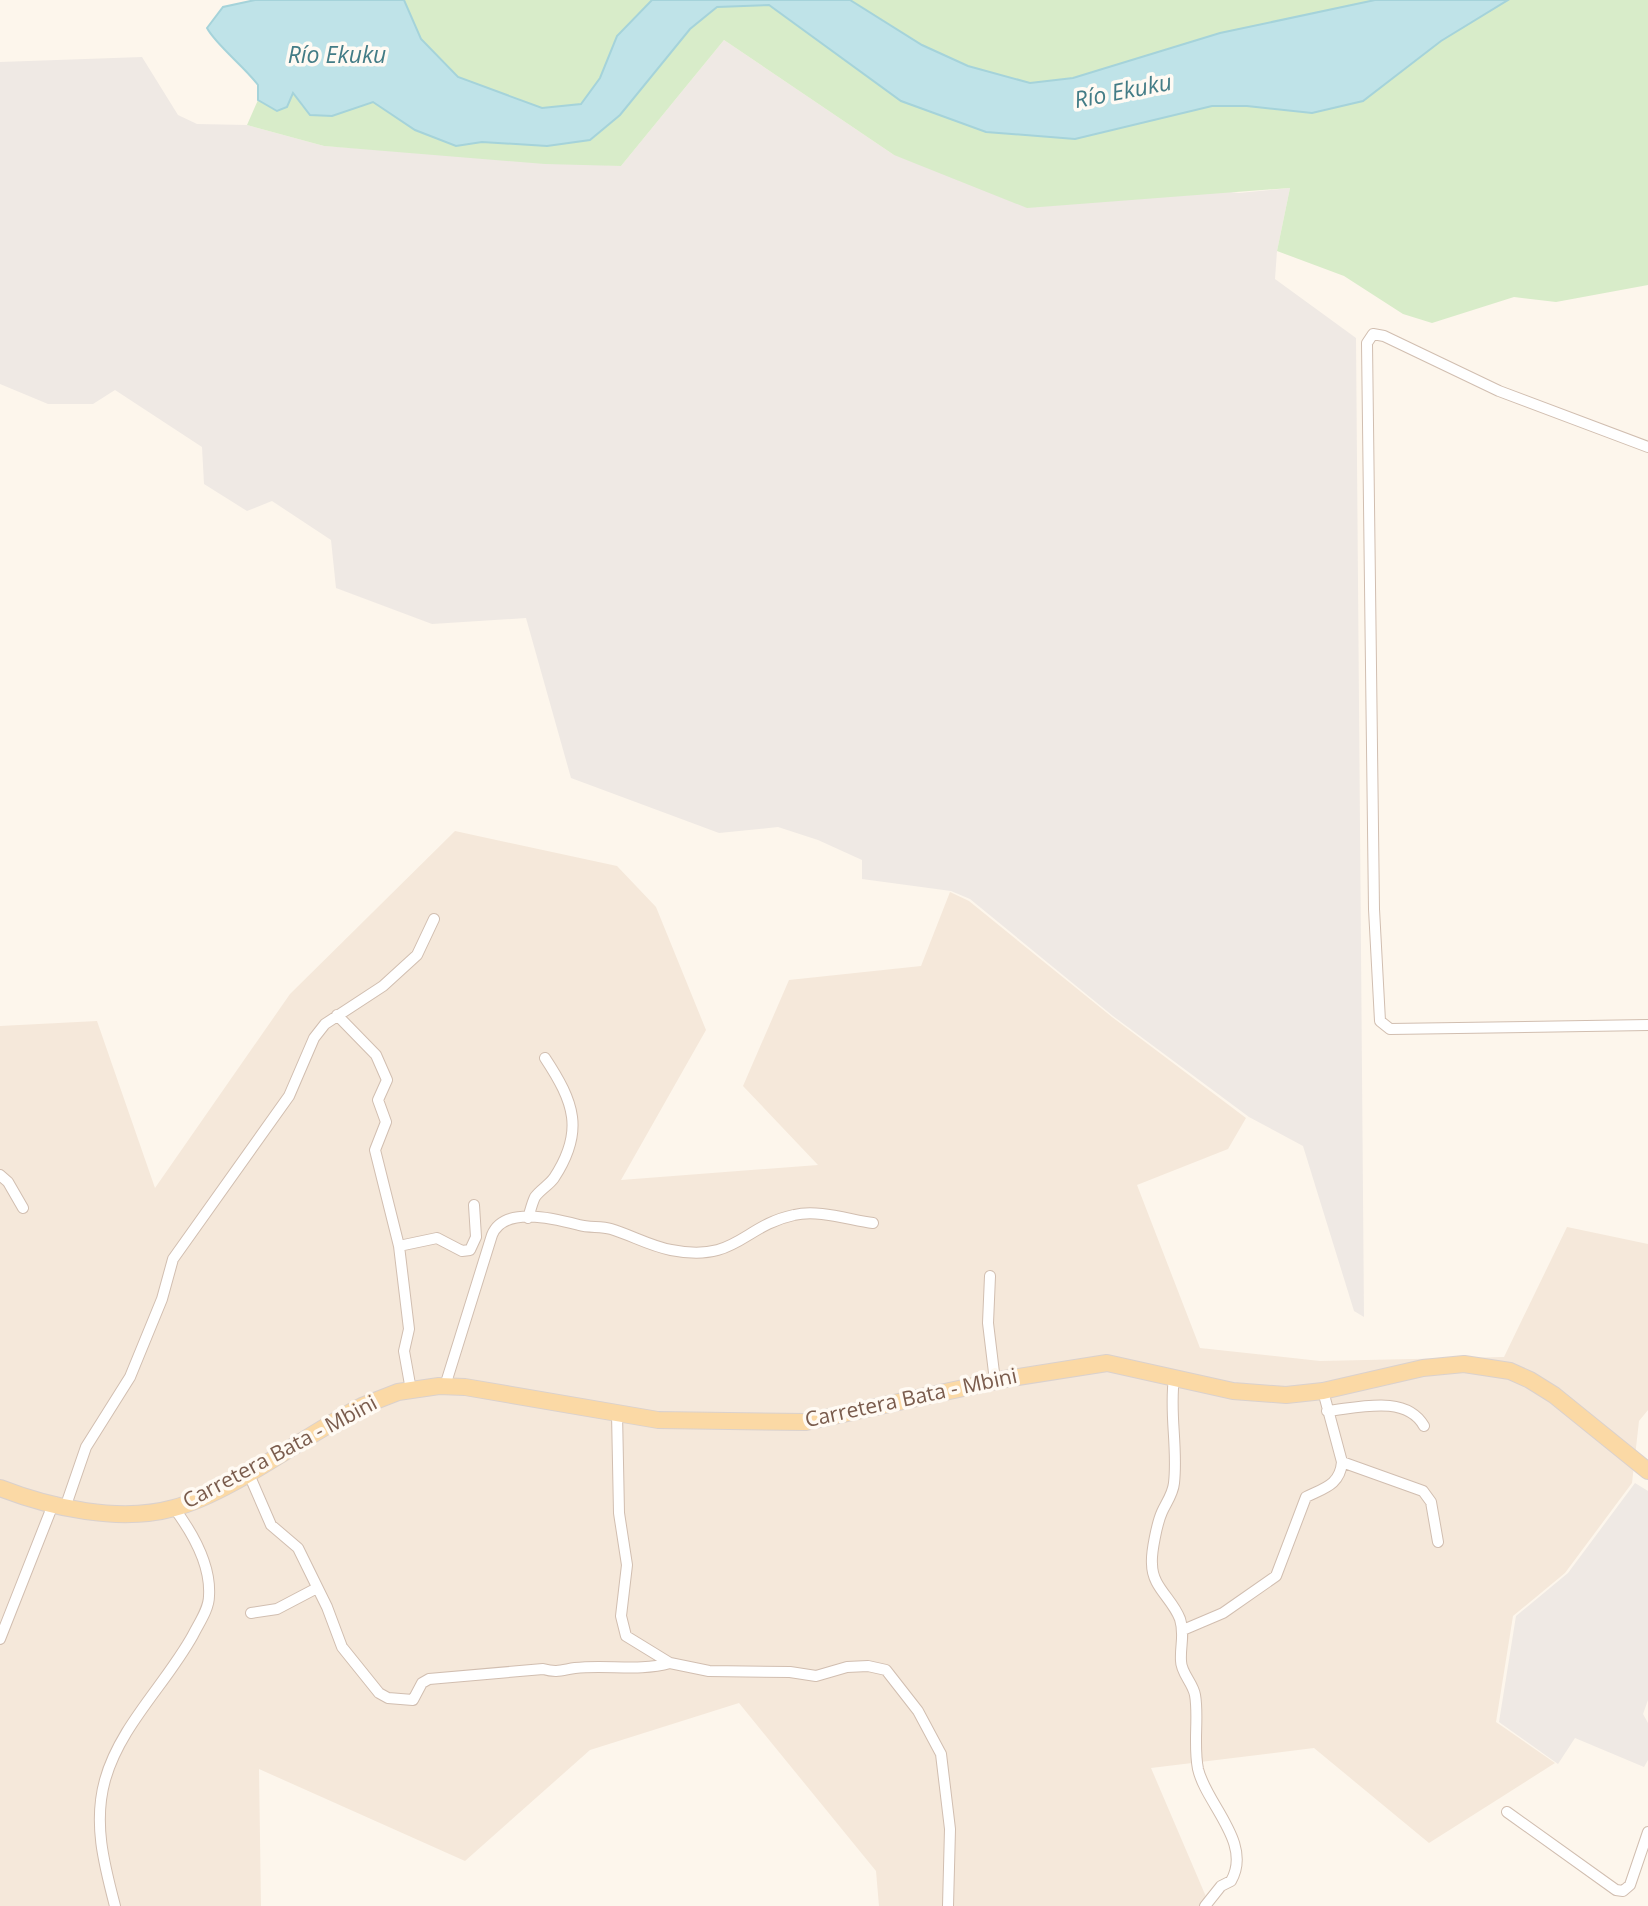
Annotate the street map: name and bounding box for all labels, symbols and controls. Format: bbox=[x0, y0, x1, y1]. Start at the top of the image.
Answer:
water label: Río Ekuku bbox=[288, 38, 386, 70]
water label: Río Ekuku bbox=[1071, 65, 1174, 115]
street label: Carretera Bata - Mbini bbox=[802, 1361, 1019, 1433]
street label: Carretera Bata - Mbini bbox=[178, 1388, 382, 1514]

